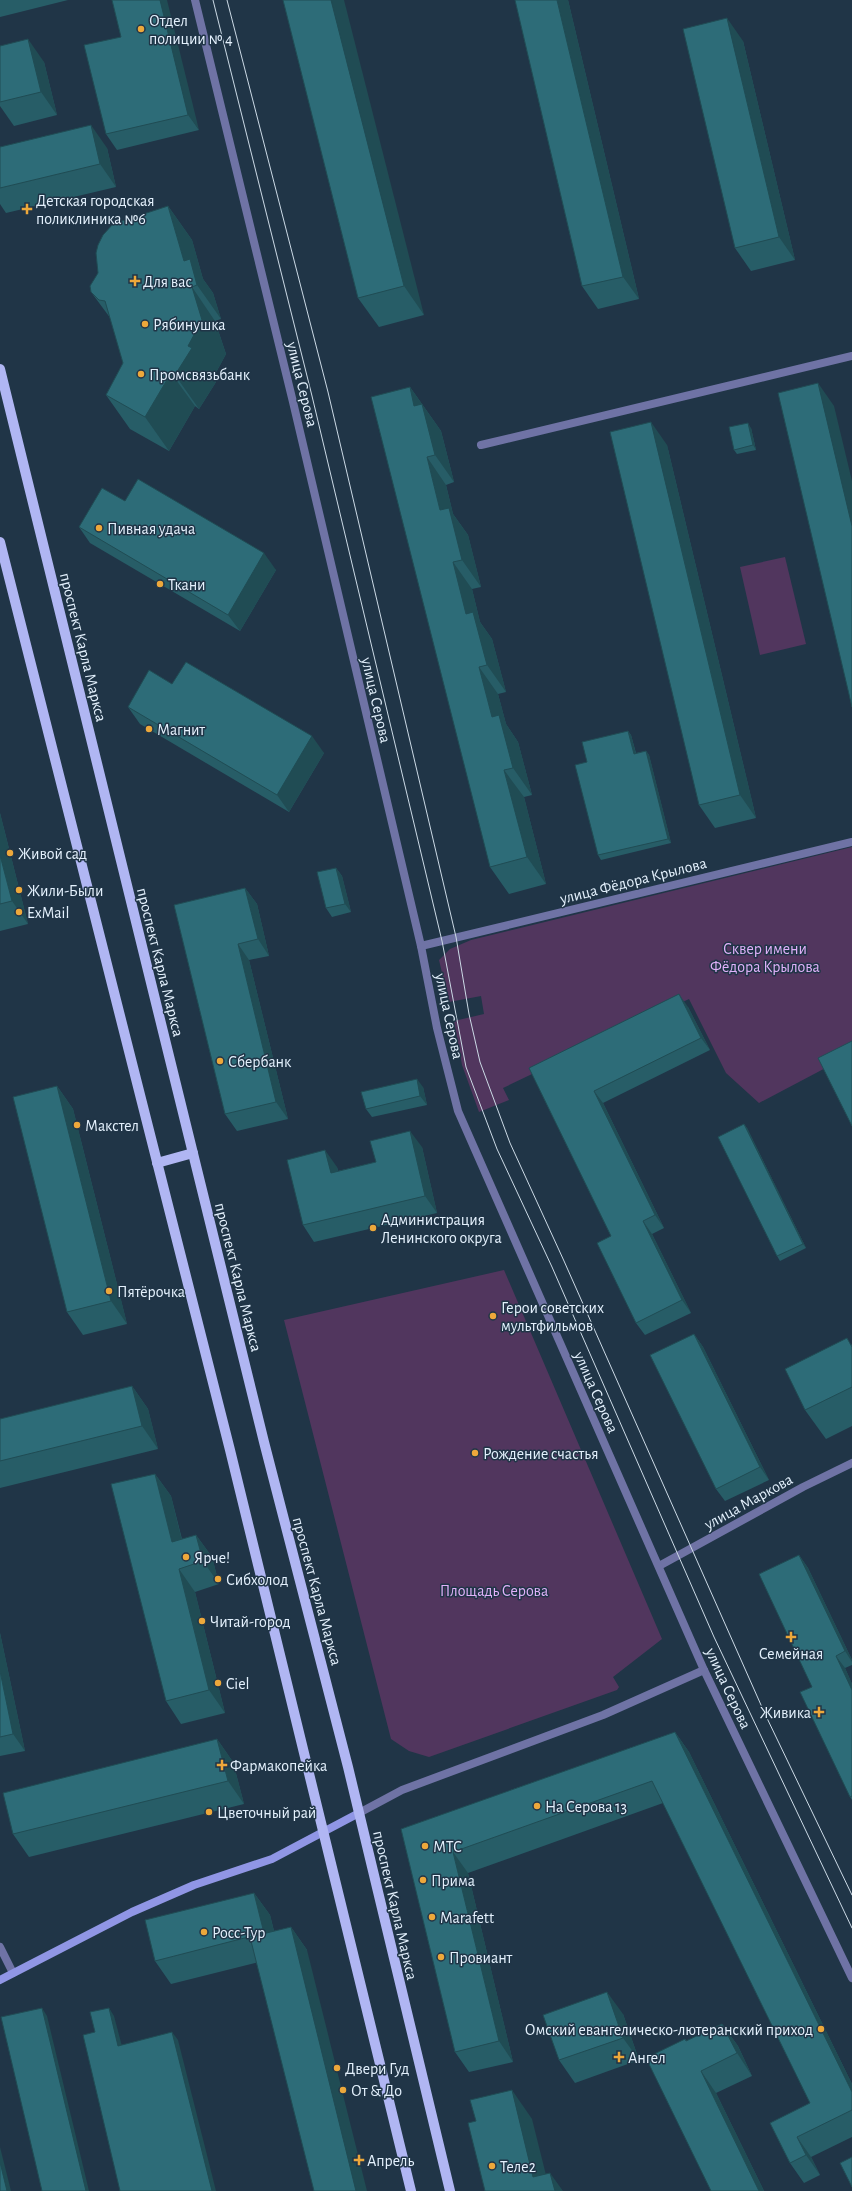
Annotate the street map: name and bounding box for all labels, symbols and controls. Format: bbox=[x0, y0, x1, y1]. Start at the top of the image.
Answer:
place label: Отдел полиции № 4 bbox=[149, 13, 233, 47]
marker: Отдел полиции № 4 bbox=[136, 24, 146, 34]
place label: Детская городская поликлиника №6 bbox=[36, 193, 155, 227]
marker: Детская городская поликлиника №6 bbox=[21, 203, 33, 215]
place label: Для вас bbox=[143, 274, 192, 290]
marker: Для вас bbox=[130, 276, 140, 286]
place label: Рябинушка bbox=[153, 317, 226, 334]
marker: Рябинушка bbox=[140, 319, 150, 329]
street label: улица Серова bbox=[283, 339, 320, 429]
place label: Промсвязьбанк bbox=[149, 367, 251, 383]
marker: Промсвязьбанк bbox=[136, 369, 146, 379]
place label: Пивная удача bbox=[107, 521, 195, 538]
marker: Пивная удача bbox=[94, 523, 104, 533]
street label: проспект Карла Маркса bbox=[57, 571, 109, 723]
place label: Ткани bbox=[168, 577, 206, 593]
marker: Ткани bbox=[155, 579, 165, 589]
street label: улица Серова bbox=[357, 655, 394, 745]
place label: Магнит bbox=[157, 722, 205, 738]
marker: Магнит bbox=[144, 724, 154, 734]
place label: Живой сад bbox=[18, 846, 87, 862]
marker: Живой сад bbox=[5, 848, 15, 858]
street label: улица Фёдора Крылова bbox=[557, 855, 708, 908]
place label: Жили-Были bbox=[27, 883, 103, 899]
marker: Жили-Были bbox=[14, 885, 24, 895]
street label: проспект Карла Маркса bbox=[134, 886, 186, 1038]
place label: ExMail bbox=[27, 905, 69, 921]
marker: ExMail bbox=[14, 907, 24, 917]
park label: Сквер имени Фёдора Крылова bbox=[710, 941, 820, 975]
street label: улица Серова bbox=[431, 971, 466, 1061]
place label: Сбербанк bbox=[228, 1054, 292, 1070]
marker: Сбербанк bbox=[215, 1056, 225, 1066]
place label: Макстел bbox=[85, 1118, 139, 1134]
marker: Макстел bbox=[72, 1120, 82, 1130]
street label: проспект Карла Маркса bbox=[212, 1201, 264, 1353]
place label: Администрация Ленинского округа bbox=[381, 1212, 502, 1247]
marker: Администрация Ленинского округа bbox=[368, 1223, 378, 1233]
place label: Пятёрочка bbox=[117, 1284, 185, 1300]
marker: Пятёрочка bbox=[104, 1286, 114, 1296]
place label: Герои советских мультфильмов bbox=[501, 1300, 604, 1335]
marker: Герои советских мультфильмов bbox=[488, 1311, 498, 1321]
street label: улица Серова bbox=[570, 1348, 621, 1436]
place label: Рождение счастья bbox=[483, 1446, 598, 1462]
marker: Рождение счастья bbox=[470, 1448, 480, 1458]
street label: улица Маркова bbox=[701, 1471, 796, 1534]
street label: проспект Карла Маркса bbox=[290, 1515, 345, 1667]
place label: Ярче! bbox=[194, 1550, 230, 1566]
marker: Ярче! bbox=[181, 1552, 191, 1562]
place label: Сибхолод bbox=[226, 1572, 288, 1588]
marker: Сибхолод bbox=[213, 1574, 223, 1584]
park label: Площадь Серова bbox=[440, 1583, 548, 1599]
place label: Читай-город bbox=[210, 1614, 291, 1630]
marker: Читай-город bbox=[197, 1616, 207, 1626]
marker: Семейная bbox=[786, 1632, 796, 1642]
street label: улица Серова bbox=[701, 1645, 754, 1732]
place label: Семейная bbox=[759, 1646, 823, 1662]
place label: Ciel bbox=[226, 1676, 250, 1692]
marker: Ciel bbox=[213, 1678, 223, 1688]
place label: Живика bbox=[760, 1705, 811, 1721]
marker: Живика bbox=[814, 1707, 824, 1717]
place label: Фармакопейка bbox=[230, 1758, 327, 1774]
marker: Фармакопейка bbox=[217, 1760, 227, 1770]
place label: На Серова 13 bbox=[545, 1799, 627, 1815]
marker: На Серова 13 bbox=[532, 1801, 542, 1811]
place label: Цветочный рай bbox=[217, 1805, 316, 1821]
marker: Цветочный рай bbox=[204, 1807, 214, 1817]
street label: проспект Карла Маркса bbox=[370, 1829, 420, 1981]
place label: МТС bbox=[433, 1839, 462, 1855]
marker: МТС bbox=[420, 1841, 430, 1851]
place label: Прима bbox=[431, 1873, 475, 1889]
marker: Прима bbox=[418, 1875, 428, 1885]
place label: Marafett bbox=[440, 1910, 494, 1926]
marker: Marafett bbox=[427, 1912, 437, 1922]
place label: Росс-Тур bbox=[212, 1925, 265, 1942]
marker: Росс-Тур bbox=[199, 1927, 209, 1937]
place label: Провиант bbox=[449, 1950, 513, 1966]
marker: Провиант bbox=[436, 1952, 446, 1962]
place label: Омский евангелическо-лютеранский приход bbox=[525, 2022, 813, 2038]
marker: Омский евангелическо-лютеранский приход bbox=[816, 2024, 826, 2034]
place label: Ангел bbox=[628, 2050, 666, 2066]
marker: Ангел bbox=[613, 2051, 625, 2063]
place label: Двери Гуд bbox=[345, 2061, 409, 2078]
marker: Двери Гуд bbox=[332, 2063, 342, 2073]
place label: От & До bbox=[351, 2083, 402, 2099]
marker: От & До bbox=[338, 2085, 348, 2095]
place label: Апрель bbox=[367, 2153, 414, 2169]
marker: Апрель bbox=[354, 2155, 364, 2165]
place label: Теле2 bbox=[500, 2159, 536, 2175]
marker: Теле2 bbox=[487, 2161, 497, 2171]

